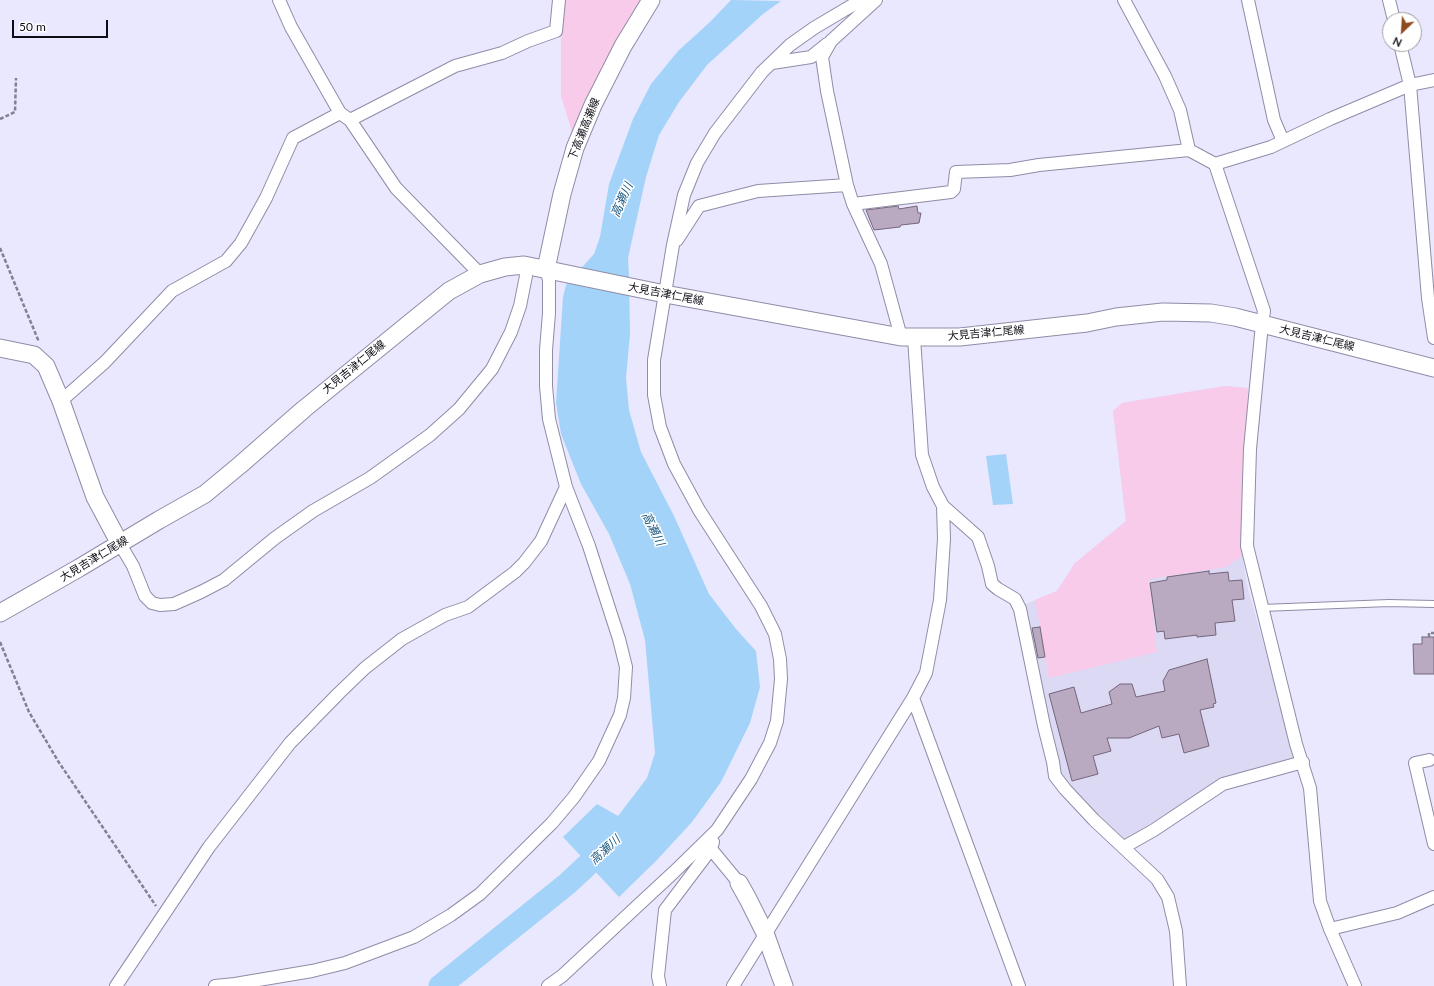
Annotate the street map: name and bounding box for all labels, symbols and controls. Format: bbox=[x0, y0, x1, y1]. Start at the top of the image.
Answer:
scale bar bbox=[14, 12, 110, 38]
north arrow bbox=[1382, 12, 1422, 52]
text: 50 m bbox=[19, 19, 46, 34]
text: N bbox=[1391, 35, 1404, 50]
street label: 下高瀬高瀬線 bbox=[566, 96, 602, 162]
water label: 高瀬川 bbox=[608, 181, 636, 219]
street label: 大見吉津仁尾線 bbox=[627, 280, 705, 308]
street label: 大見吉津仁尾線 bbox=[1278, 322, 1356, 354]
street label: 大見吉津仁尾線 bbox=[947, 323, 1025, 343]
street label: 大見吉津仁尾線 bbox=[320, 338, 388, 396]
water label: 高瀬川 bbox=[639, 510, 667, 548]
street label: 大見吉津仁尾線 bbox=[58, 534, 130, 584]
water label: 高瀬川 bbox=[587, 833, 623, 867]

